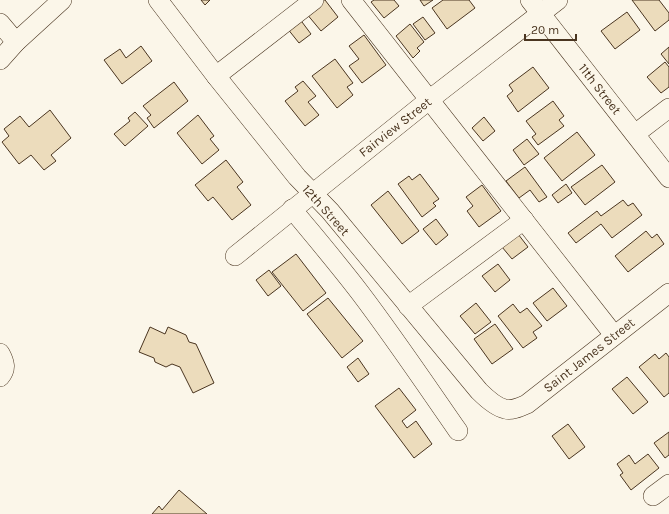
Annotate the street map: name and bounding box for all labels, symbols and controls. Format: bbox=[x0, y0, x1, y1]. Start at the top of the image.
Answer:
scale bar bbox=[525, 16, 576, 42]
text: 20 m bbox=[531, 23, 559, 37]
street label: 11th Street bbox=[576, 61, 624, 117]
street label: Fairview Street bbox=[356, 94, 434, 160]
street label: 12th Street bbox=[299, 181, 353, 239]
street label: Saint James Street bbox=[540, 315, 638, 395]

